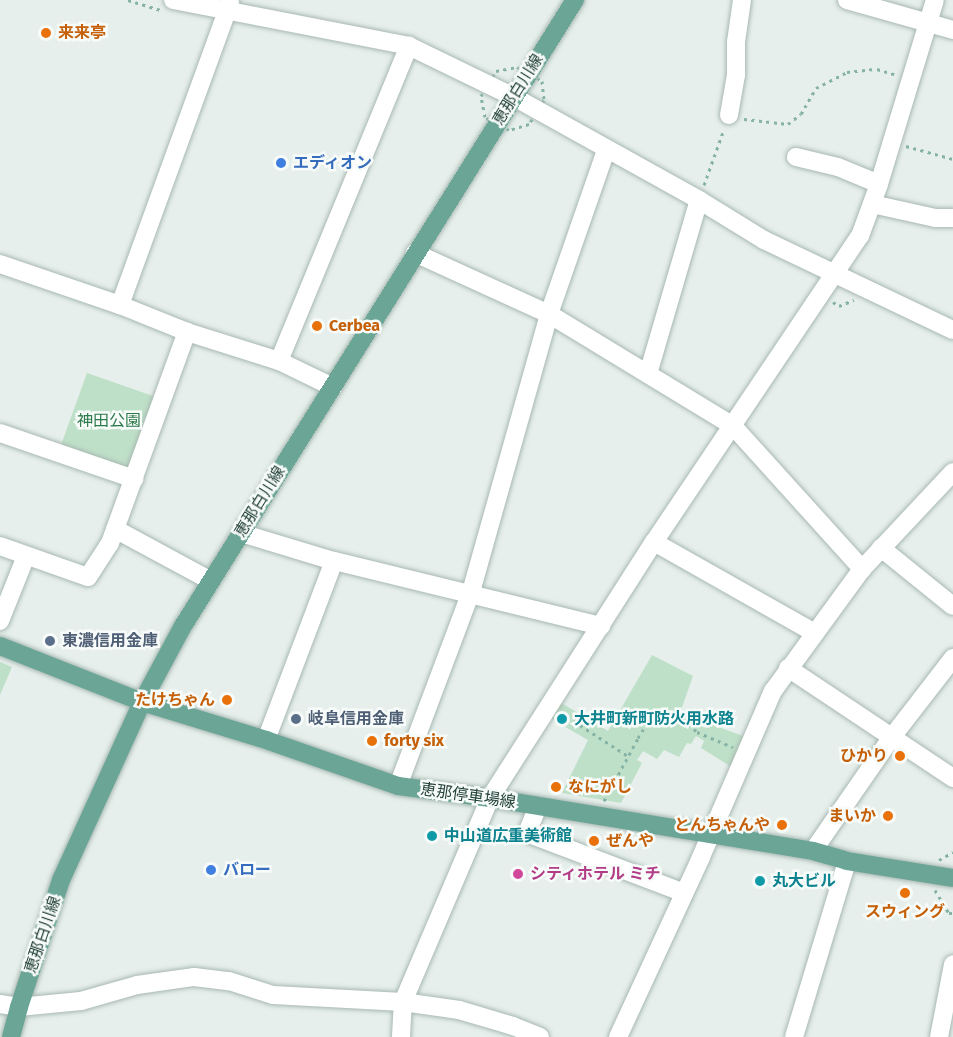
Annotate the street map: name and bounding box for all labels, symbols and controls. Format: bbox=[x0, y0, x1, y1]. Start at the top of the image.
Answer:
place label: 来来亭 bbox=[58, 23, 106, 43]
marker: 来来亭 bbox=[39, 26, 53, 40]
street label: 恵那白川線 bbox=[489, 51, 547, 129]
place label: エディオン bbox=[293, 153, 373, 173]
marker: エディオン bbox=[274, 156, 288, 170]
place label: Cerbea bbox=[329, 316, 380, 336]
marker: Cerbea bbox=[310, 319, 324, 333]
park label: 神田公園 bbox=[77, 411, 141, 431]
street label: 恵那白川線 bbox=[231, 463, 289, 541]
place label: 東濃信用金庫 bbox=[62, 631, 158, 651]
marker: 東濃信用金庫 bbox=[43, 634, 57, 648]
place label: たけちゃん bbox=[135, 690, 215, 710]
marker: たけちゃん bbox=[220, 693, 234, 707]
place label: 岐阜信用金庫 bbox=[308, 709, 404, 729]
place label: 大井町新町防火用水路 bbox=[574, 709, 734, 729]
marker: 岐阜信用金庫 bbox=[289, 712, 303, 726]
marker: 大井町新町防火用水路 bbox=[555, 712, 569, 726]
place label: forty six bbox=[384, 731, 444, 751]
marker: forty six bbox=[365, 734, 379, 748]
place label: ひかり bbox=[840, 746, 888, 766]
marker: ひかり bbox=[893, 749, 907, 763]
place label: なにがし bbox=[568, 777, 632, 797]
street label: 恵那停車場線 bbox=[419, 780, 517, 812]
marker: なにがし bbox=[549, 780, 563, 794]
place label: まいか bbox=[828, 806, 876, 826]
marker: まいか bbox=[881, 809, 895, 823]
place label: とんちゃんや bbox=[674, 815, 770, 835]
marker: とんちゃんや bbox=[775, 818, 789, 832]
place label: 中山道広重美術館 bbox=[444, 826, 572, 846]
marker: 中山道広重美術館 bbox=[425, 829, 439, 843]
place label: ぜんや bbox=[606, 831, 654, 851]
marker: ぜんや bbox=[587, 834, 601, 848]
place label: バロー bbox=[223, 860, 271, 880]
marker: バロー bbox=[204, 863, 218, 877]
place label: シティホテル ミチ bbox=[530, 864, 662, 884]
marker: シティホテル ミチ bbox=[511, 867, 525, 881]
place label: 丸大ビル bbox=[772, 871, 836, 891]
marker: 丸大ビル bbox=[753, 874, 767, 888]
marker: スウィング bbox=[898, 886, 912, 900]
street label: 恵那白川線 bbox=[21, 894, 65, 976]
place label: スウィング bbox=[865, 902, 945, 922]

